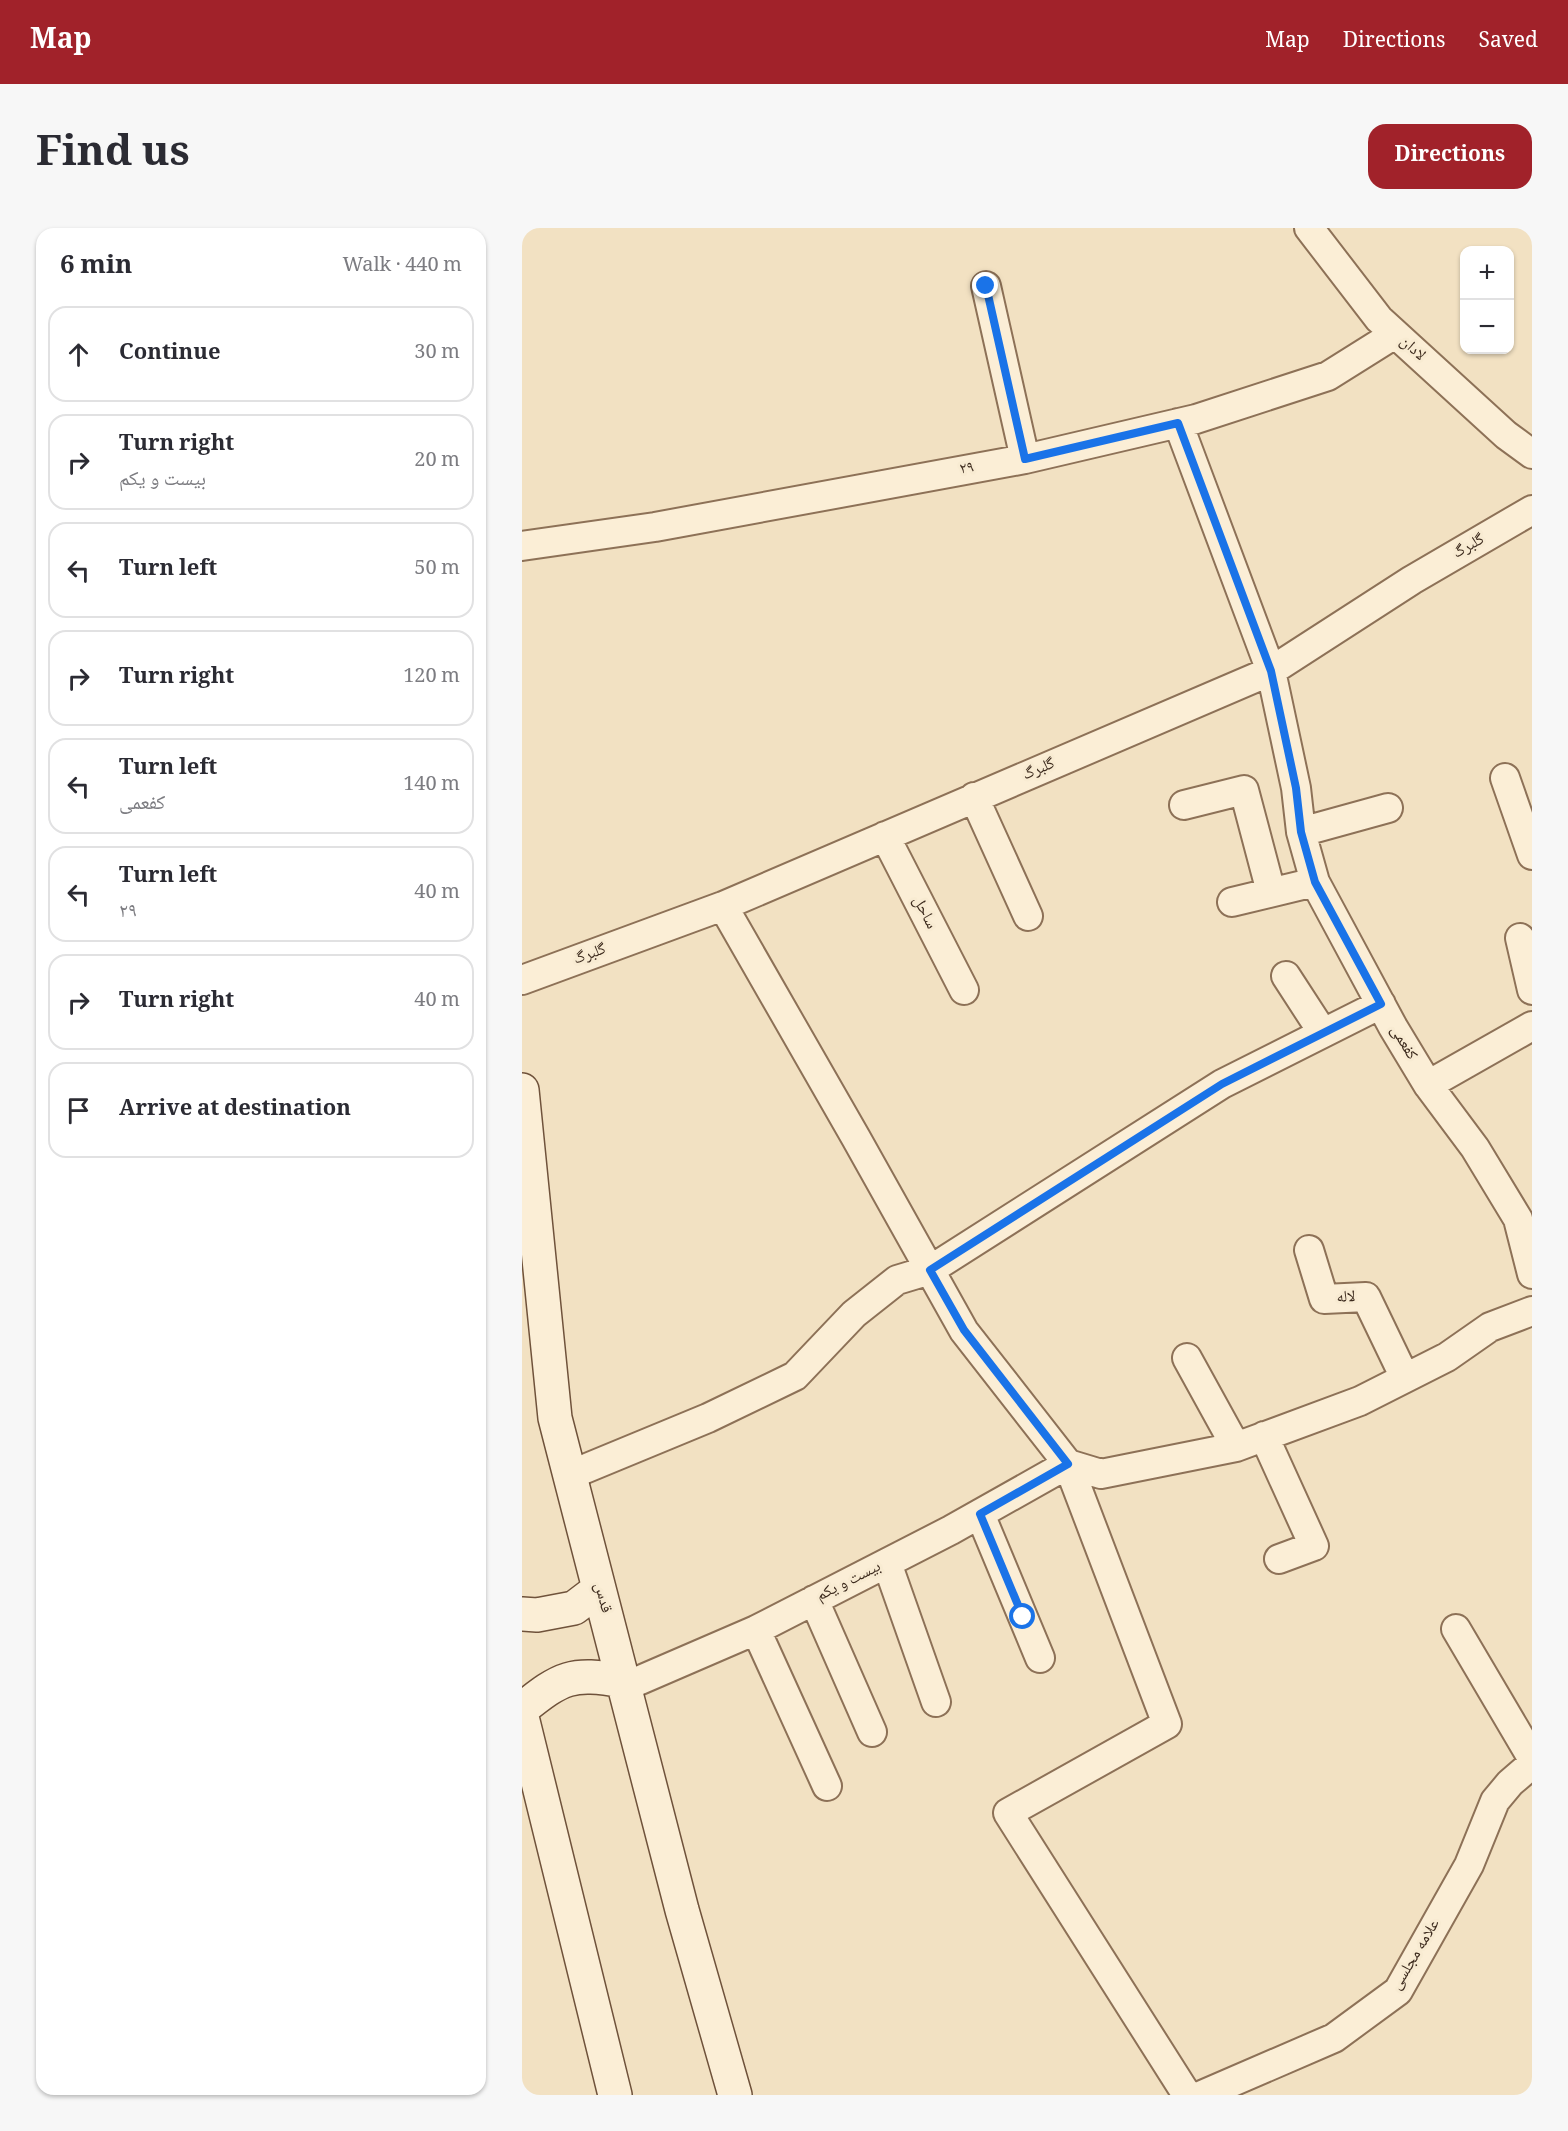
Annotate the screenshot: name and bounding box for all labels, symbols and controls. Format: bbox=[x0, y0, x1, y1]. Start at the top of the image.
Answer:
text: Map bbox=[30, 18, 92, 66]
text: Map bbox=[1265, 25, 1310, 60]
text: Directions bbox=[1343, 25, 1445, 60]
text: Saved bbox=[1478, 25, 1538, 60]
text: Find us bbox=[36, 120, 190, 192]
button: Directions bbox=[1368, 124, 1532, 189]
text: 6 min bbox=[60, 245, 132, 289]
map controls bbox=[1460, 246, 1514, 354]
button: + bbox=[1460, 246, 1514, 300]
text: Walk · 440 m bbox=[343, 250, 462, 284]
route end bbox=[972, 272, 998, 298]
button: − bbox=[1460, 300, 1514, 354]
street label: لادان bbox=[1393, 330, 1431, 368]
text: Continue bbox=[119, 335, 221, 373]
text: 30 m bbox=[414, 337, 460, 371]
icon: ahead bbox=[62, 338, 95, 371]
text: Turn right bbox=[119, 426, 234, 464]
text: 20 m bbox=[414, 445, 460, 479]
icon: right bbox=[62, 446, 95, 479]
street label: ۲۹ bbox=[958, 454, 976, 484]
text: بیست و یکم bbox=[119, 464, 206, 498]
street label: گلبرگ bbox=[1448, 527, 1490, 567]
text: Turn left bbox=[119, 551, 217, 589]
text: 50 m bbox=[414, 553, 460, 587]
icon: left bbox=[62, 554, 95, 587]
text: Turn right bbox=[119, 659, 234, 697]
text: 120 m bbox=[403, 661, 460, 695]
icon: right bbox=[62, 662, 95, 695]
text: Turn left bbox=[119, 750, 217, 788]
street label: گلبرگ bbox=[1018, 751, 1060, 789]
text: 140 m bbox=[403, 769, 460, 803]
icon: left bbox=[62, 770, 95, 803]
text: کفعمی bbox=[119, 788, 165, 822]
text: Turn left bbox=[119, 858, 217, 896]
text: 40 m bbox=[414, 877, 460, 911]
icon: left bbox=[62, 878, 95, 911]
street label: ساحل bbox=[904, 892, 944, 934]
text: ۲۹ bbox=[119, 896, 137, 930]
street label: گلبرگ bbox=[570, 937, 611, 973]
text: Turn right bbox=[119, 983, 234, 1021]
text: 40 m bbox=[414, 985, 460, 1019]
icon: right bbox=[62, 986, 95, 1019]
street label: کفعمی bbox=[1382, 1020, 1424, 1066]
text: Arrive at destination bbox=[119, 1091, 351, 1129]
icon: arrive bbox=[62, 1094, 95, 1127]
street label: لاله bbox=[1336, 1284, 1356, 1312]
street label: بیست و یکم bbox=[812, 1554, 886, 1610]
street label: قدس bbox=[585, 1580, 619, 1616]
route start bbox=[1009, 1603, 1035, 1629]
street label: علامه مجلسی bbox=[1384, 1914, 1448, 1996]

